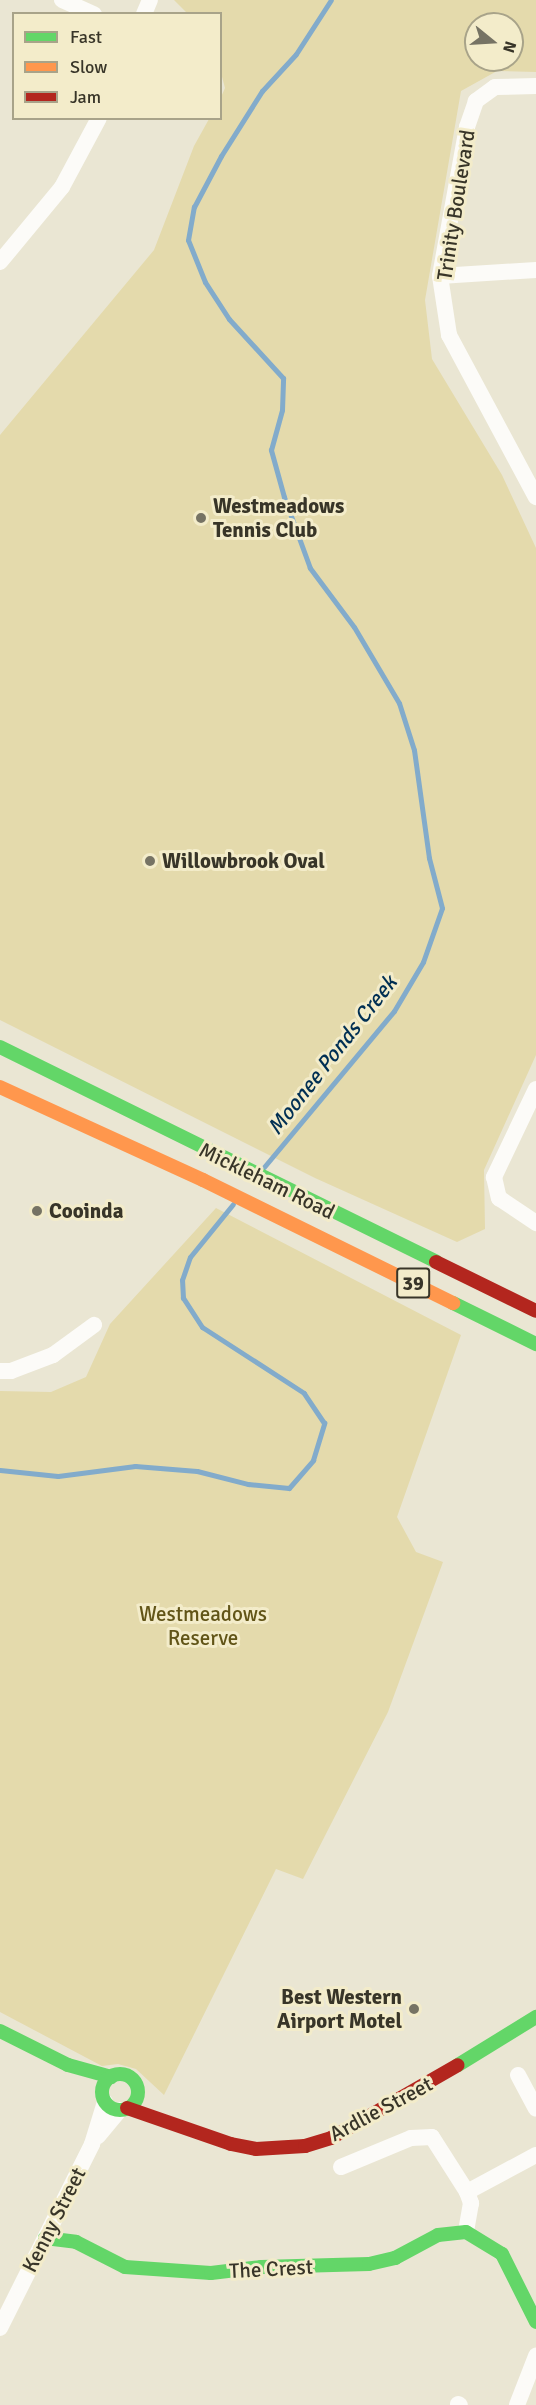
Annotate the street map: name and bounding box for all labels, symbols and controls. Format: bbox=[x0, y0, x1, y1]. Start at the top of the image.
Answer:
legend bbox=[12, 12, 222, 120]
north arrow bbox=[464, 12, 524, 72]
text: Fast bbox=[70, 26, 102, 48]
text: N bbox=[498, 39, 520, 55]
text: Slow bbox=[70, 56, 107, 78]
text: Jam bbox=[70, 86, 101, 108]
street label: Trinity Boulevard bbox=[432, 128, 480, 282]
place label: Westmeadows Tennis Club bbox=[213, 493, 344, 543]
marker: Westmeadows Tennis Club bbox=[194, 511, 208, 525]
place label: Willowbrook Oval bbox=[162, 848, 325, 874]
marker: Willowbrook Oval bbox=[143, 854, 157, 868]
water label: Moonee Ponds Creek bbox=[262, 970, 402, 1140]
street label: Mickleham Road bbox=[195, 1137, 339, 1225]
place label: Cooinda bbox=[49, 1198, 123, 1224]
marker: Cooinda bbox=[30, 1204, 44, 1218]
road number: 39 bbox=[395, 1266, 431, 1300]
park label: Westmeadows Reserve bbox=[139, 1601, 267, 1651]
place label: Best Western Airport Motel bbox=[277, 1984, 402, 2034]
marker: Best Western Airport Motel bbox=[407, 2002, 421, 2016]
street label: Ardlie Street bbox=[325, 2071, 437, 2147]
street label: Kenny Street bbox=[17, 2163, 91, 2277]
street label: The Crest bbox=[228, 2254, 314, 2284]

